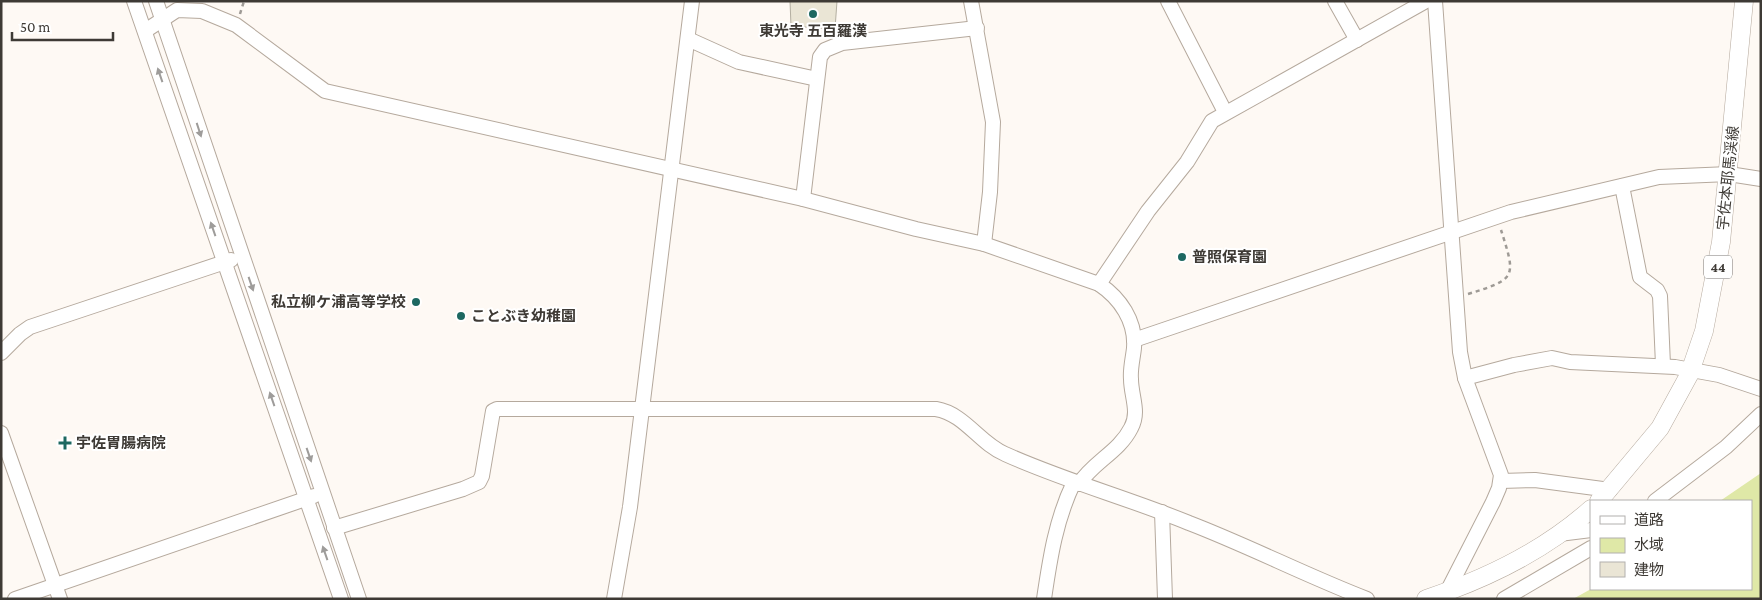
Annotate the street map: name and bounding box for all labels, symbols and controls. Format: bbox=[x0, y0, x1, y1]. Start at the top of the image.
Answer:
marker: 東光寺 五百羅漢 bbox=[807, 8, 819, 20]
scale bar bbox=[12, 10, 114, 42]
text: 50 m bbox=[20, 19, 50, 35]
place label: 東光寺 五百羅漢 bbox=[759, 23, 867, 39]
one-way arrow bbox=[156, 68, 163, 83]
one-way arrow bbox=[196, 123, 204, 138]
street label: 宇佐本耶馬渓線 bbox=[1715, 125, 1741, 231]
one-way arrow bbox=[209, 221, 217, 236]
place label: 普照保育園 bbox=[1192, 248, 1267, 265]
marker: 普照保育園 bbox=[1176, 251, 1188, 263]
road number: 44 bbox=[1704, 256, 1732, 278]
one-way arrow bbox=[248, 277, 255, 292]
place label: 私立柳ケ浦高等学校 bbox=[271, 293, 406, 310]
marker: 私立柳ケ浦高等学校 bbox=[410, 296, 422, 308]
place label: ことぶき幼稚園 bbox=[471, 308, 576, 324]
marker: ことぶき幼稚園 bbox=[455, 310, 467, 322]
one-way arrow bbox=[268, 391, 276, 406]
place label: 宇佐胃腸病院 bbox=[76, 435, 166, 451]
marker: 宇佐胃腸病院 bbox=[58, 436, 72, 450]
one-way arrow bbox=[306, 447, 313, 462]
legend bbox=[1590, 500, 1752, 590]
text: 道路 bbox=[1634, 512, 1664, 528]
text: 水域 bbox=[1634, 537, 1664, 553]
one-way arrow bbox=[321, 545, 328, 560]
text: 建物 bbox=[1634, 562, 1664, 578]

